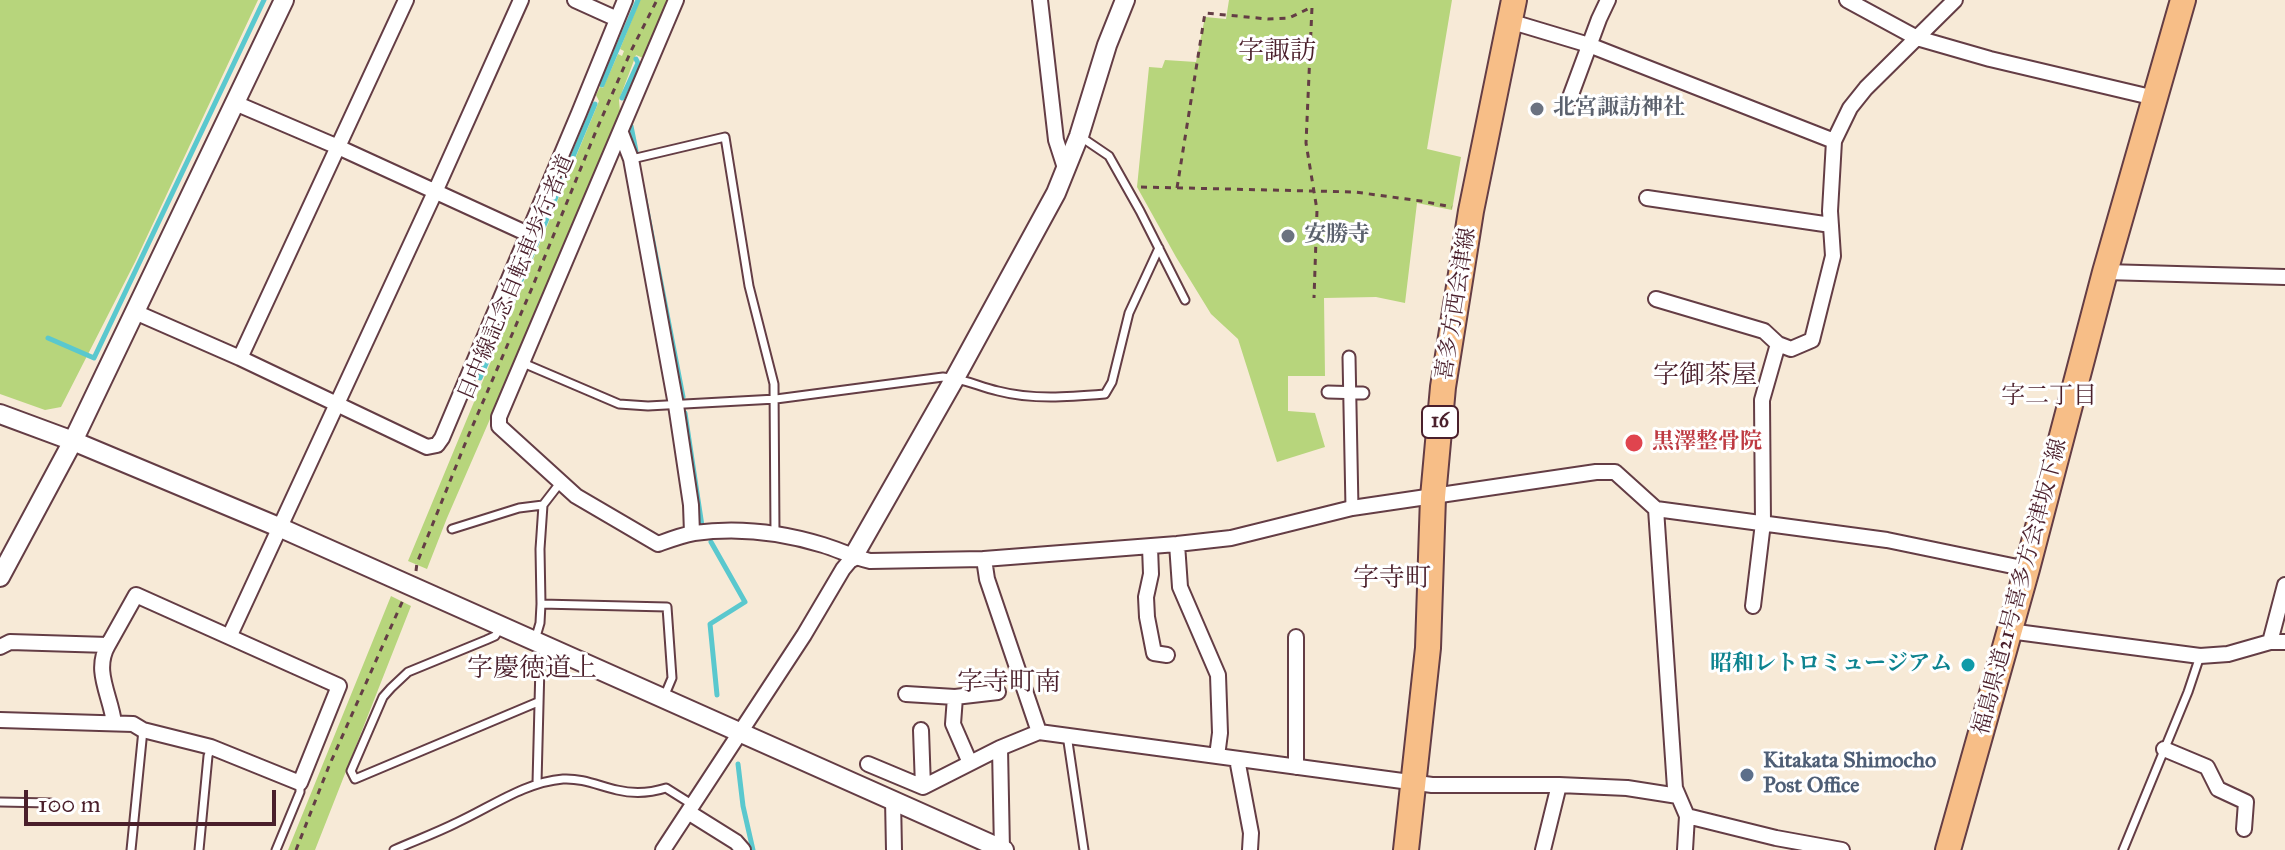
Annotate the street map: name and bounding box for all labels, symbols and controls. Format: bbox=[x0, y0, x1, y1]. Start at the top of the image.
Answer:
district label: 字諏訪 bbox=[1238, 37, 1316, 69]
place label: 北宮諏訪神社 bbox=[1553, 96, 1685, 122]
marker: 北宮諏訪神社 bbox=[1528, 100, 1546, 118]
street label: 日中線記念自転車歩行者道 bbox=[453, 151, 581, 405]
place label: 安勝寺 bbox=[1304, 223, 1370, 249]
street label: 喜多方西会津線 bbox=[1432, 226, 1482, 382]
marker: 安勝寺 bbox=[1279, 227, 1297, 245]
district label: 字御茶屋 bbox=[1653, 361, 1757, 393]
district label: 字二丁目 bbox=[2001, 383, 2097, 411]
road number: 16 bbox=[1422, 406, 1458, 438]
place label: 黒澤整骨院 bbox=[1652, 430, 1762, 456]
marker: 黒澤整骨院 bbox=[1623, 432, 1645, 454]
street label: 福島県道21号喜多方会津坂下線 bbox=[1969, 436, 2073, 738]
district label: 字寺町 bbox=[1353, 564, 1431, 596]
place label: 昭和レトロミュージアム bbox=[1710, 652, 1952, 678]
district label: 字慶徳道上 bbox=[467, 654, 597, 686]
marker: 昭和レトロミュージアム bbox=[1959, 656, 1977, 674]
district label: 字寺町南 bbox=[957, 668, 1061, 700]
place label: Kitakata Shimocho Post Office bbox=[1763, 749, 1936, 800]
marker: Kitakata Shimocho Post Office bbox=[1738, 766, 1756, 784]
scale bar bbox=[28, 774, 280, 824]
text: 100 m bbox=[38, 789, 101, 819]

